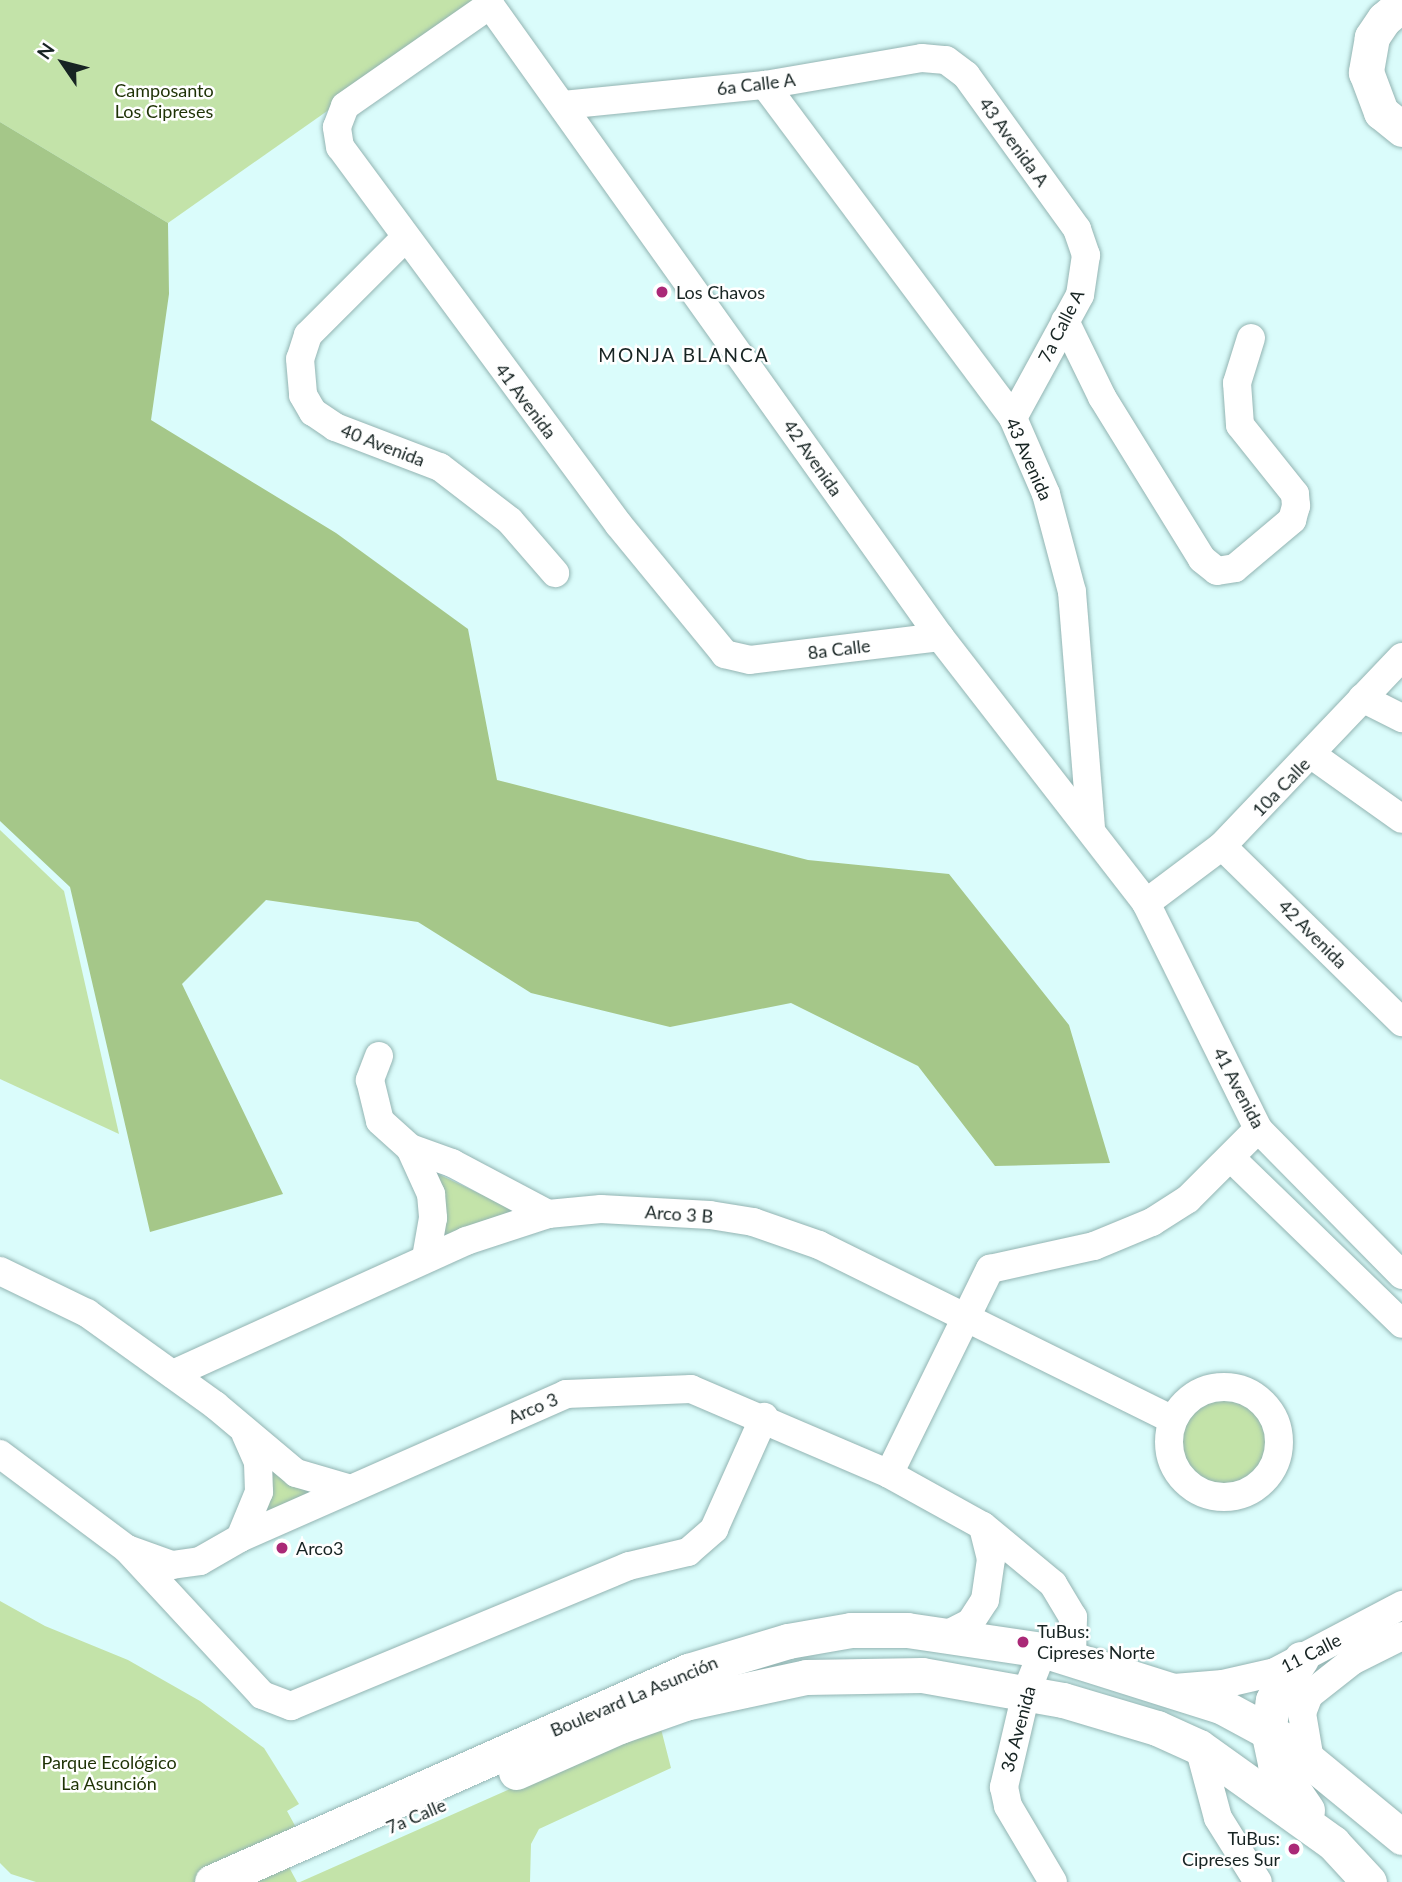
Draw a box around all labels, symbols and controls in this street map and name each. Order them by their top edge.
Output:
north arrow [28,28,98,98]
text: N [32,38,59,63]
street label: 6a Calle A [715,68,797,100]
park label: Camposanto Los Cipreses [114,80,214,122]
street label: 43 Avenida A [974,93,1054,191]
place label: Los Chavos [676,281,765,303]
marker: Los Chavos [654,284,670,300]
street label: 7a Calle A [1033,286,1089,366]
district label: MONJA BLANCA [600,344,768,366]
street label: 41 Avenida [491,359,561,443]
street label: 43 Avenida [1001,414,1057,504]
street label: 42 Avenida [779,415,847,501]
street label: 40 Avenida [338,419,428,471]
street label: 8a Calle [806,634,872,664]
street label: 10a Calle [1248,753,1314,821]
street label: 42 Avenida [1274,895,1352,973]
street label: 41 Avenida [1209,1044,1269,1132]
street label: Arco 3 B [644,1201,714,1227]
street label: Arco 3 [505,1388,561,1428]
place label: Arco3 [296,1537,343,1559]
marker: Arco3 [274,1540,290,1556]
place label: TuBus: Cipreses Norte [1037,1621,1155,1664]
street label: 11 Calle [1277,1629,1345,1677]
marker: TuBus: Cipreses Norte [1015,1634,1031,1650]
street label: Boulevard La Asunción [547,1651,721,1741]
street label: 36 Avenida [996,1683,1040,1775]
park label: Parque Ecológico La Asunción [41,1752,177,1795]
street label: 7a Calle [383,1794,449,1838]
place label: TuBus: Cipreses Sur [1182,1828,1280,1870]
marker: TuBus: Cipreses Sur [1286,1841,1302,1857]

